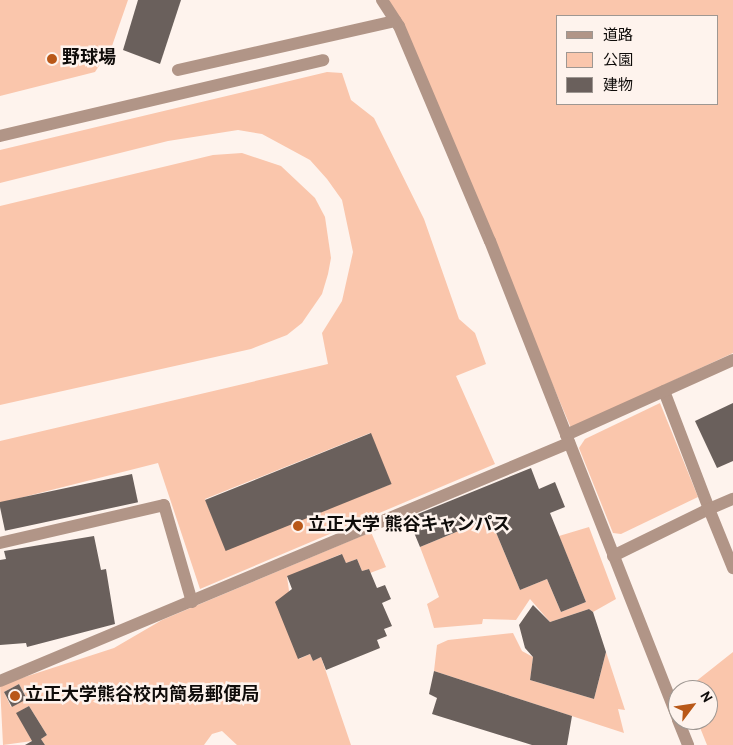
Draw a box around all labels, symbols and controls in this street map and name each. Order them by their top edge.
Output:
legend [556,15,718,105]
text: 道路 [603,27,633,46]
place label: 野球場 [62,48,116,70]
text: 公園 [603,52,633,71]
marker: 野球場 [46,53,58,65]
text: 建物 [603,77,633,96]
place label: 立正大学 熊谷キャンパス [308,515,510,537]
marker: 立正大学 熊谷キャンパス [292,520,304,532]
north arrow [668,680,718,730]
place label: 立正大学熊谷校内簡易郵便局 [25,685,259,707]
text: N [696,689,715,706]
marker: 立正大学熊谷校内簡易郵便局 [9,690,21,702]

